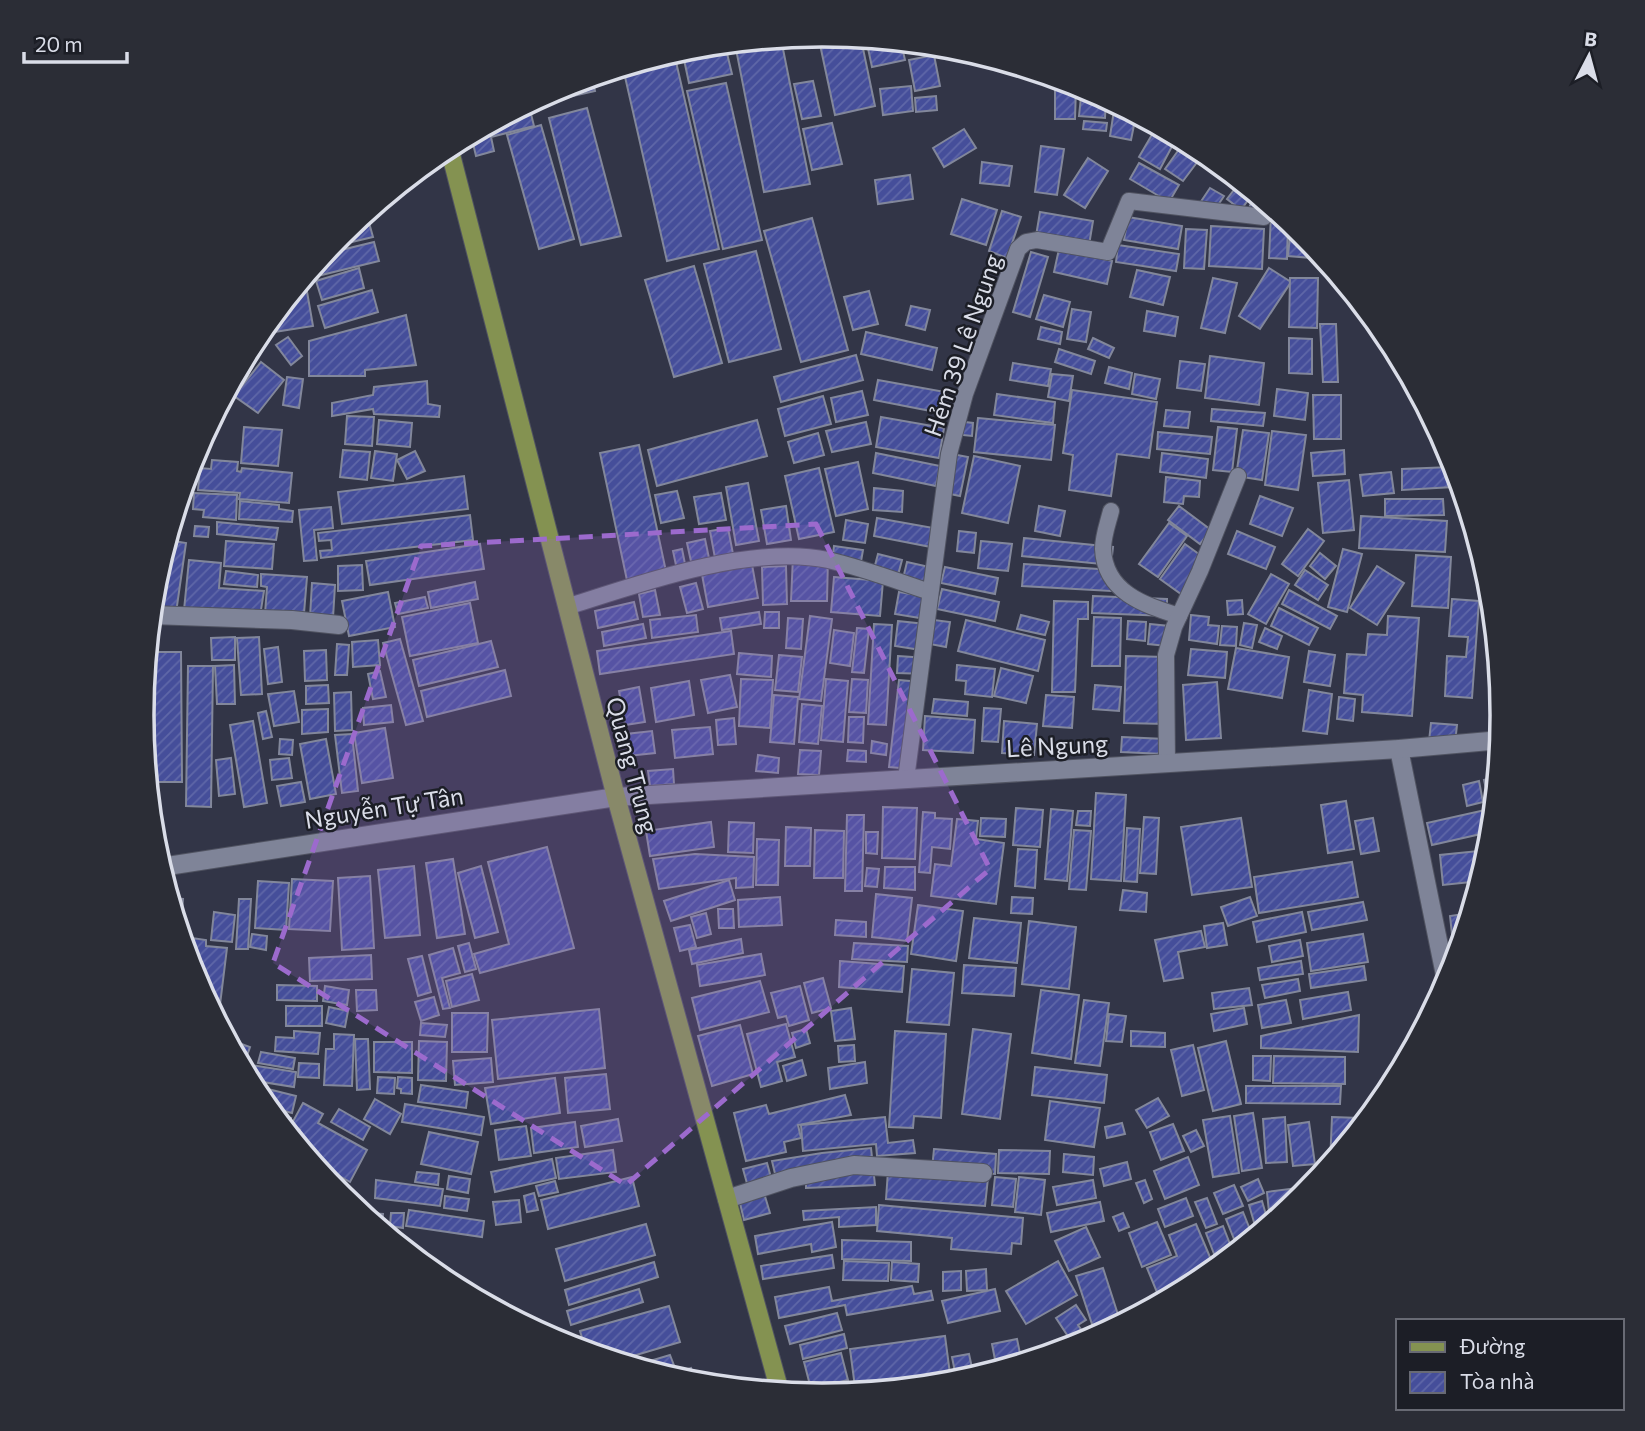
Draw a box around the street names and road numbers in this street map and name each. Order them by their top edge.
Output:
street label: Hẻm 39 Lê Ngung [917,250,1007,440]
street label: Quang Trung [601,694,665,836]
street label: Lê Ngung [1005,728,1109,762]
street label: Nguyễn Tự Tân [303,780,465,834]

